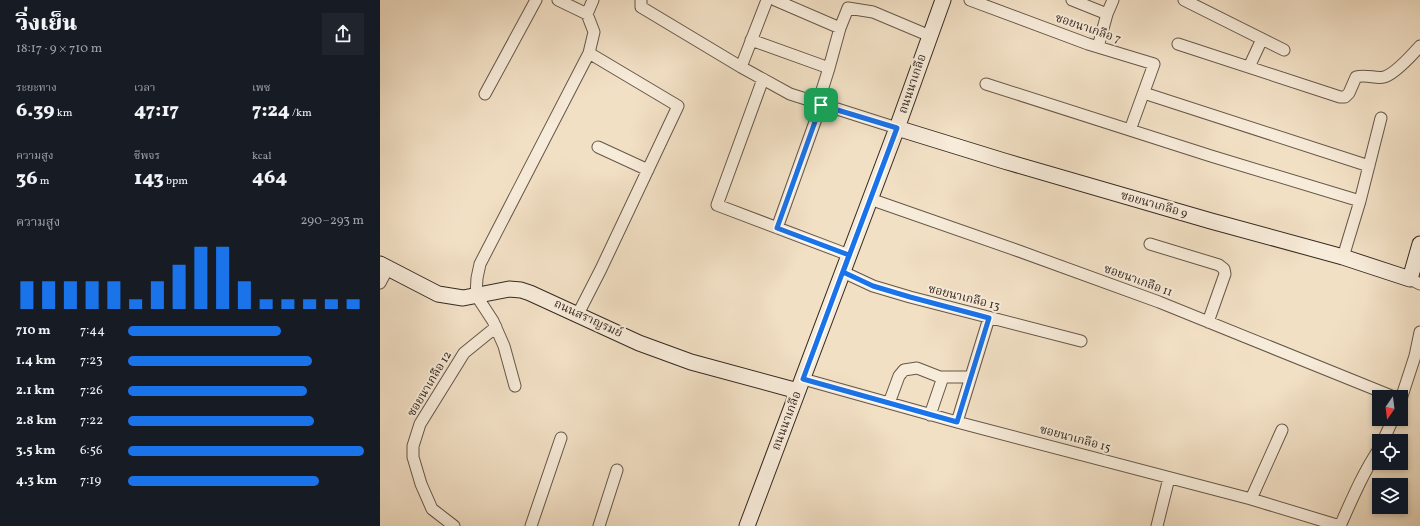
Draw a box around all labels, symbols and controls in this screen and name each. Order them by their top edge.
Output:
text: วิ่งเย็น [16,9,77,40]
street label: ซอยนาเกลือ 7 [1053,10,1123,48]
button: share [322,13,364,55]
text: 18:17 · 9 × 710 m [16,40,102,58]
street label: ถนนนาเกลือ [895,52,931,116]
text: ระยะทาง [16,81,57,96]
text: เวลา [134,81,155,96]
text: เพซ [252,81,270,96]
pin [804,88,838,122]
icon: arrive [810,94,832,116]
text: 6.39 [16,97,54,125]
text: 47:17 [134,97,179,125]
text: 7:24 [252,97,290,125]
text: km [54,106,72,121]
text: /km [290,106,312,121]
text: ความสูง [16,149,54,164]
text: ชีพจร [134,149,160,164]
text: kcal [252,149,272,164]
text: 464 [252,164,287,192]
text: 36 [16,165,38,193]
text: 143 [134,165,164,193]
text: m [38,174,49,189]
text: bpm [164,174,188,189]
street label: ซอยนาเกลือ 9 [1119,188,1189,222]
text: 290–293 m [300,212,364,230]
text: ความสูง [16,214,60,232]
street label: ซอยนาเกลือ 11 [1101,261,1175,301]
street label: ซอยนาเกลือ 13 [926,281,1002,315]
street label: ถนนสราญรมย์ [551,296,625,342]
text: 710 m [16,322,51,340]
text: 7:44 [80,322,105,340]
street label: ซอยนาเกลือ 12 [404,348,456,420]
text: 1.4 km [16,352,56,370]
text: 7:23 [80,352,103,370]
text: 2.1 km [16,382,55,400]
text: 7:26 [80,382,103,400]
street label: ถนนนาเกลือ [768,389,806,453]
north arrow [1372,390,1408,426]
map controls [1372,390,1408,514]
text: 2.8 km [16,412,57,430]
text: 7:22 [80,412,103,430]
street label: ซอยนาเกลือ 15 [1038,422,1113,456]
button: locate [1372,434,1408,470]
text: 3.5 km [16,442,56,460]
text: 6:56 [80,442,102,460]
text: 4.3 km [16,472,57,490]
text: 7:19 [80,472,101,490]
button: layers [1372,478,1408,514]

